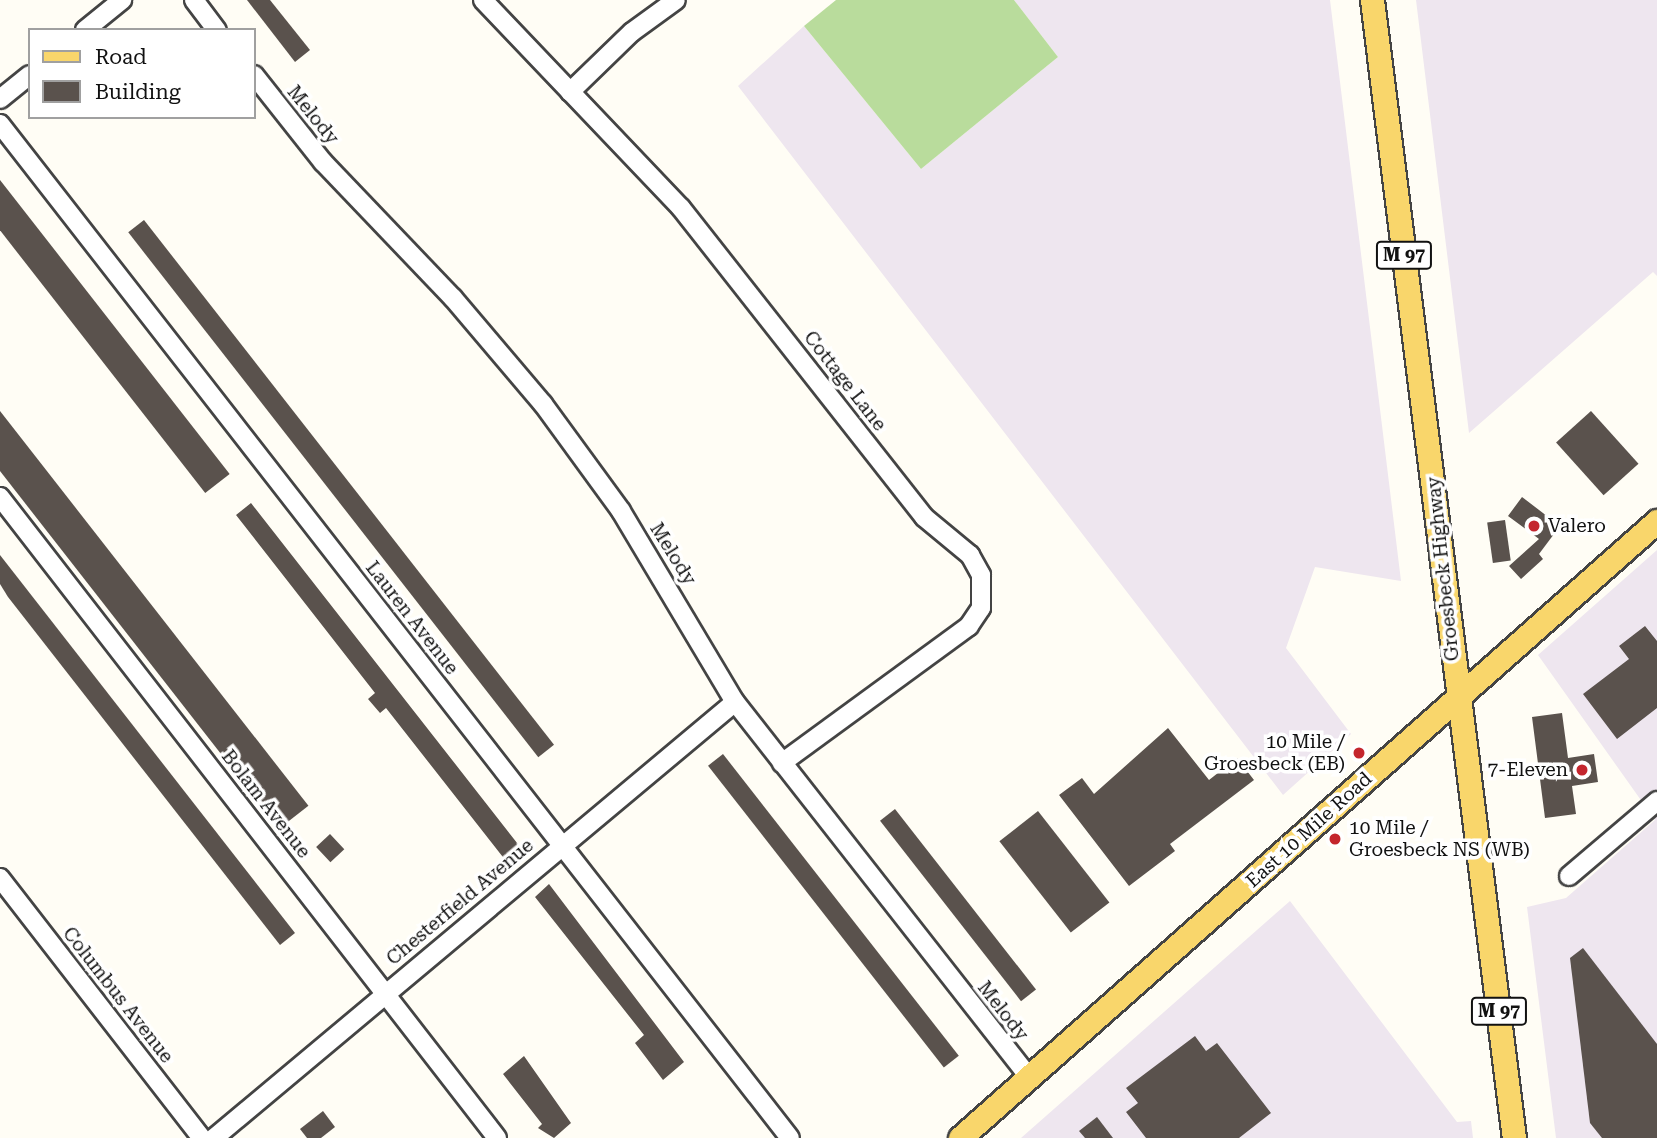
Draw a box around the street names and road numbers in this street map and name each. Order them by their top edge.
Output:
street label: Melody [282,81,344,149]
road number: M 97 [1374,241,1434,270]
street label: Cottage Lane [799,327,891,435]
street label: Groesbeck Highway [1422,476,1464,662]
street label: Melody [645,519,701,589]
street label: Lauren Avenue [361,557,463,679]
street label: Bolam Avenue [217,745,315,863]
street label: East 10 Mile Road [1241,767,1377,893]
street label: Chesterfield Avenue [382,834,538,970]
street label: Columbus Avenue [58,922,178,1068]
street label: Melody [973,977,1033,1045]
road number: M 97 [1469,996,1529,1026]

